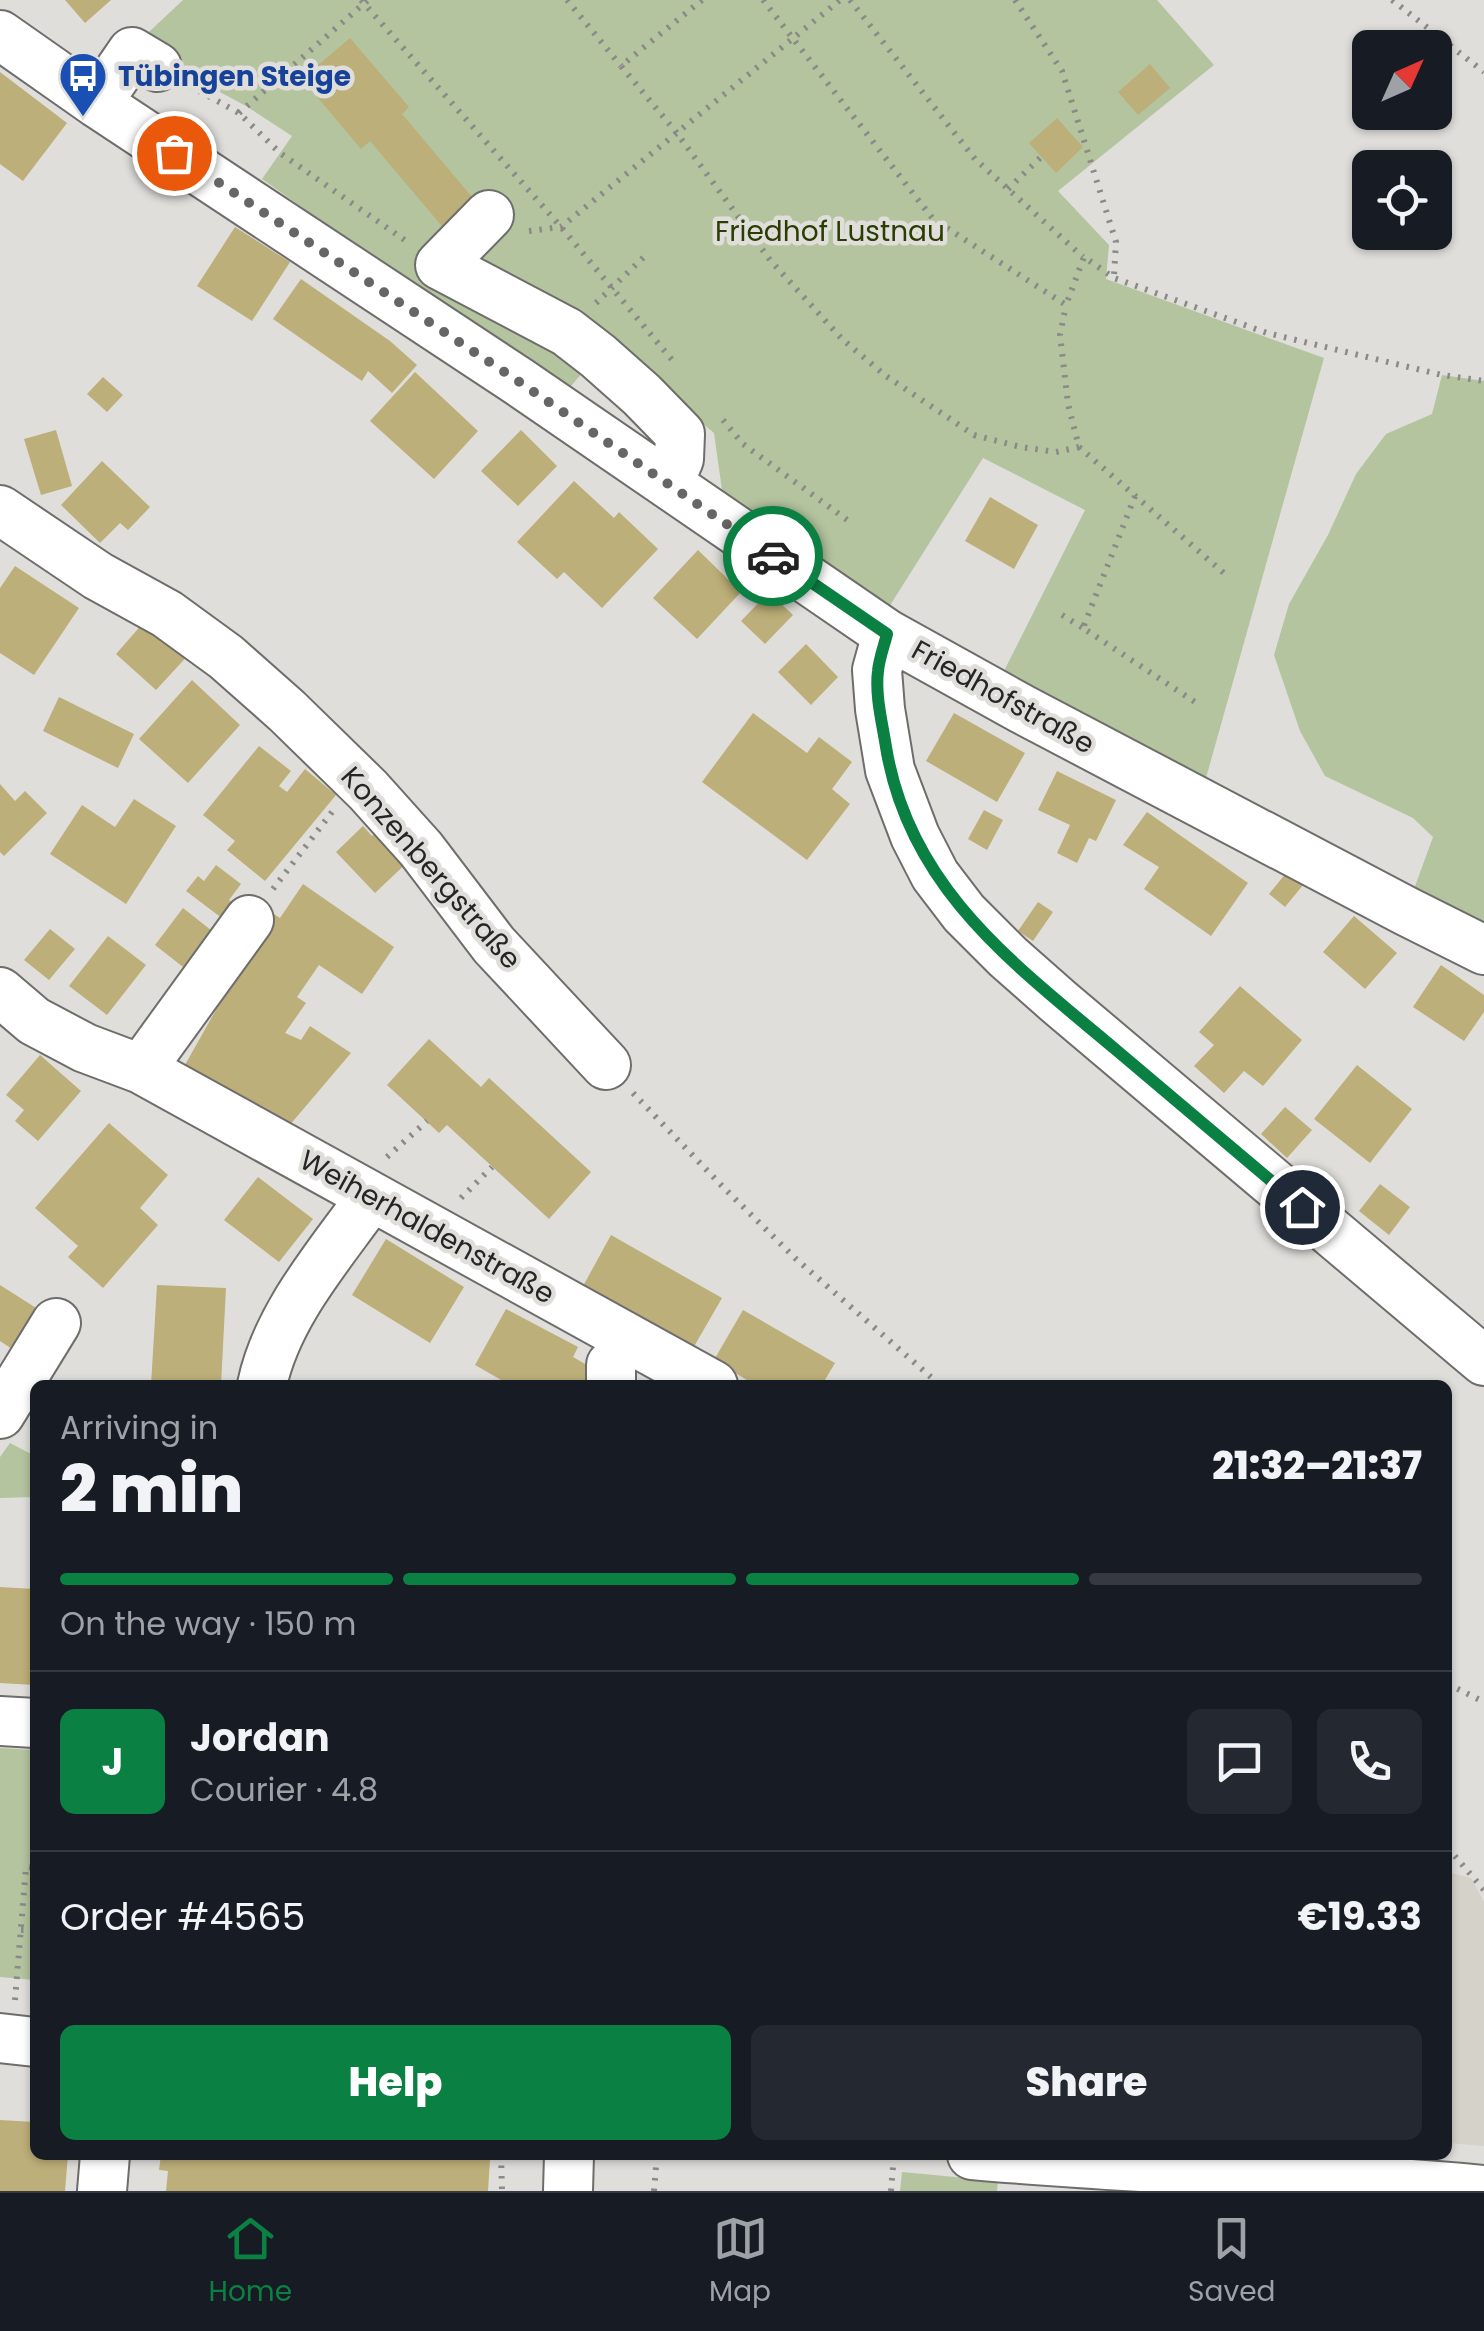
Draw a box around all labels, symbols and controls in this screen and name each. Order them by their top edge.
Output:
north arrow [1352,30,1452,130]
map controls [1352,30,1452,250]
bus stop icon: Tübingen Steige [57,50,109,118]
place label: Tübingen Steige [118,57,351,96]
pin [132,111,217,196]
icon: bag [147,126,202,181]
button: locate [1352,150,1452,250]
park label: Friedhof Lustnau [715,212,945,251]
courier [723,506,823,606]
icon: car [746,529,801,584]
street label: Friedhofstraße [905,631,1101,763]
street label: Konzenbergstraße [332,758,530,978]
street label: Weiherhaldenstraße [293,1141,561,1313]
pin [1260,1165,1345,1250]
icon: home [1275,1180,1330,1235]
text: Arriving in [60,1405,218,1450]
text: 21:32–21:37 [1212,1439,1422,1492]
text: 2 min [60,1444,243,1535]
text: On the way · 150 m [60,1601,356,1646]
button: chat [1187,1709,1292,1814]
button: phone [1317,1709,1422,1814]
text: Jordan [190,1711,330,1764]
text: J [102,1735,123,1788]
text: Courier · 4.8 [190,1767,378,1812]
text: Order #4565 [60,1890,305,1943]
text: €19.33 [1297,1890,1422,1943]
button: Help [60,2025,731,2140]
button: Share [751,2025,1422,2140]
tab: Home [209,2211,292,2313]
tab: Map [709,2211,771,2313]
tab: Saved [1188,2211,1275,2313]

